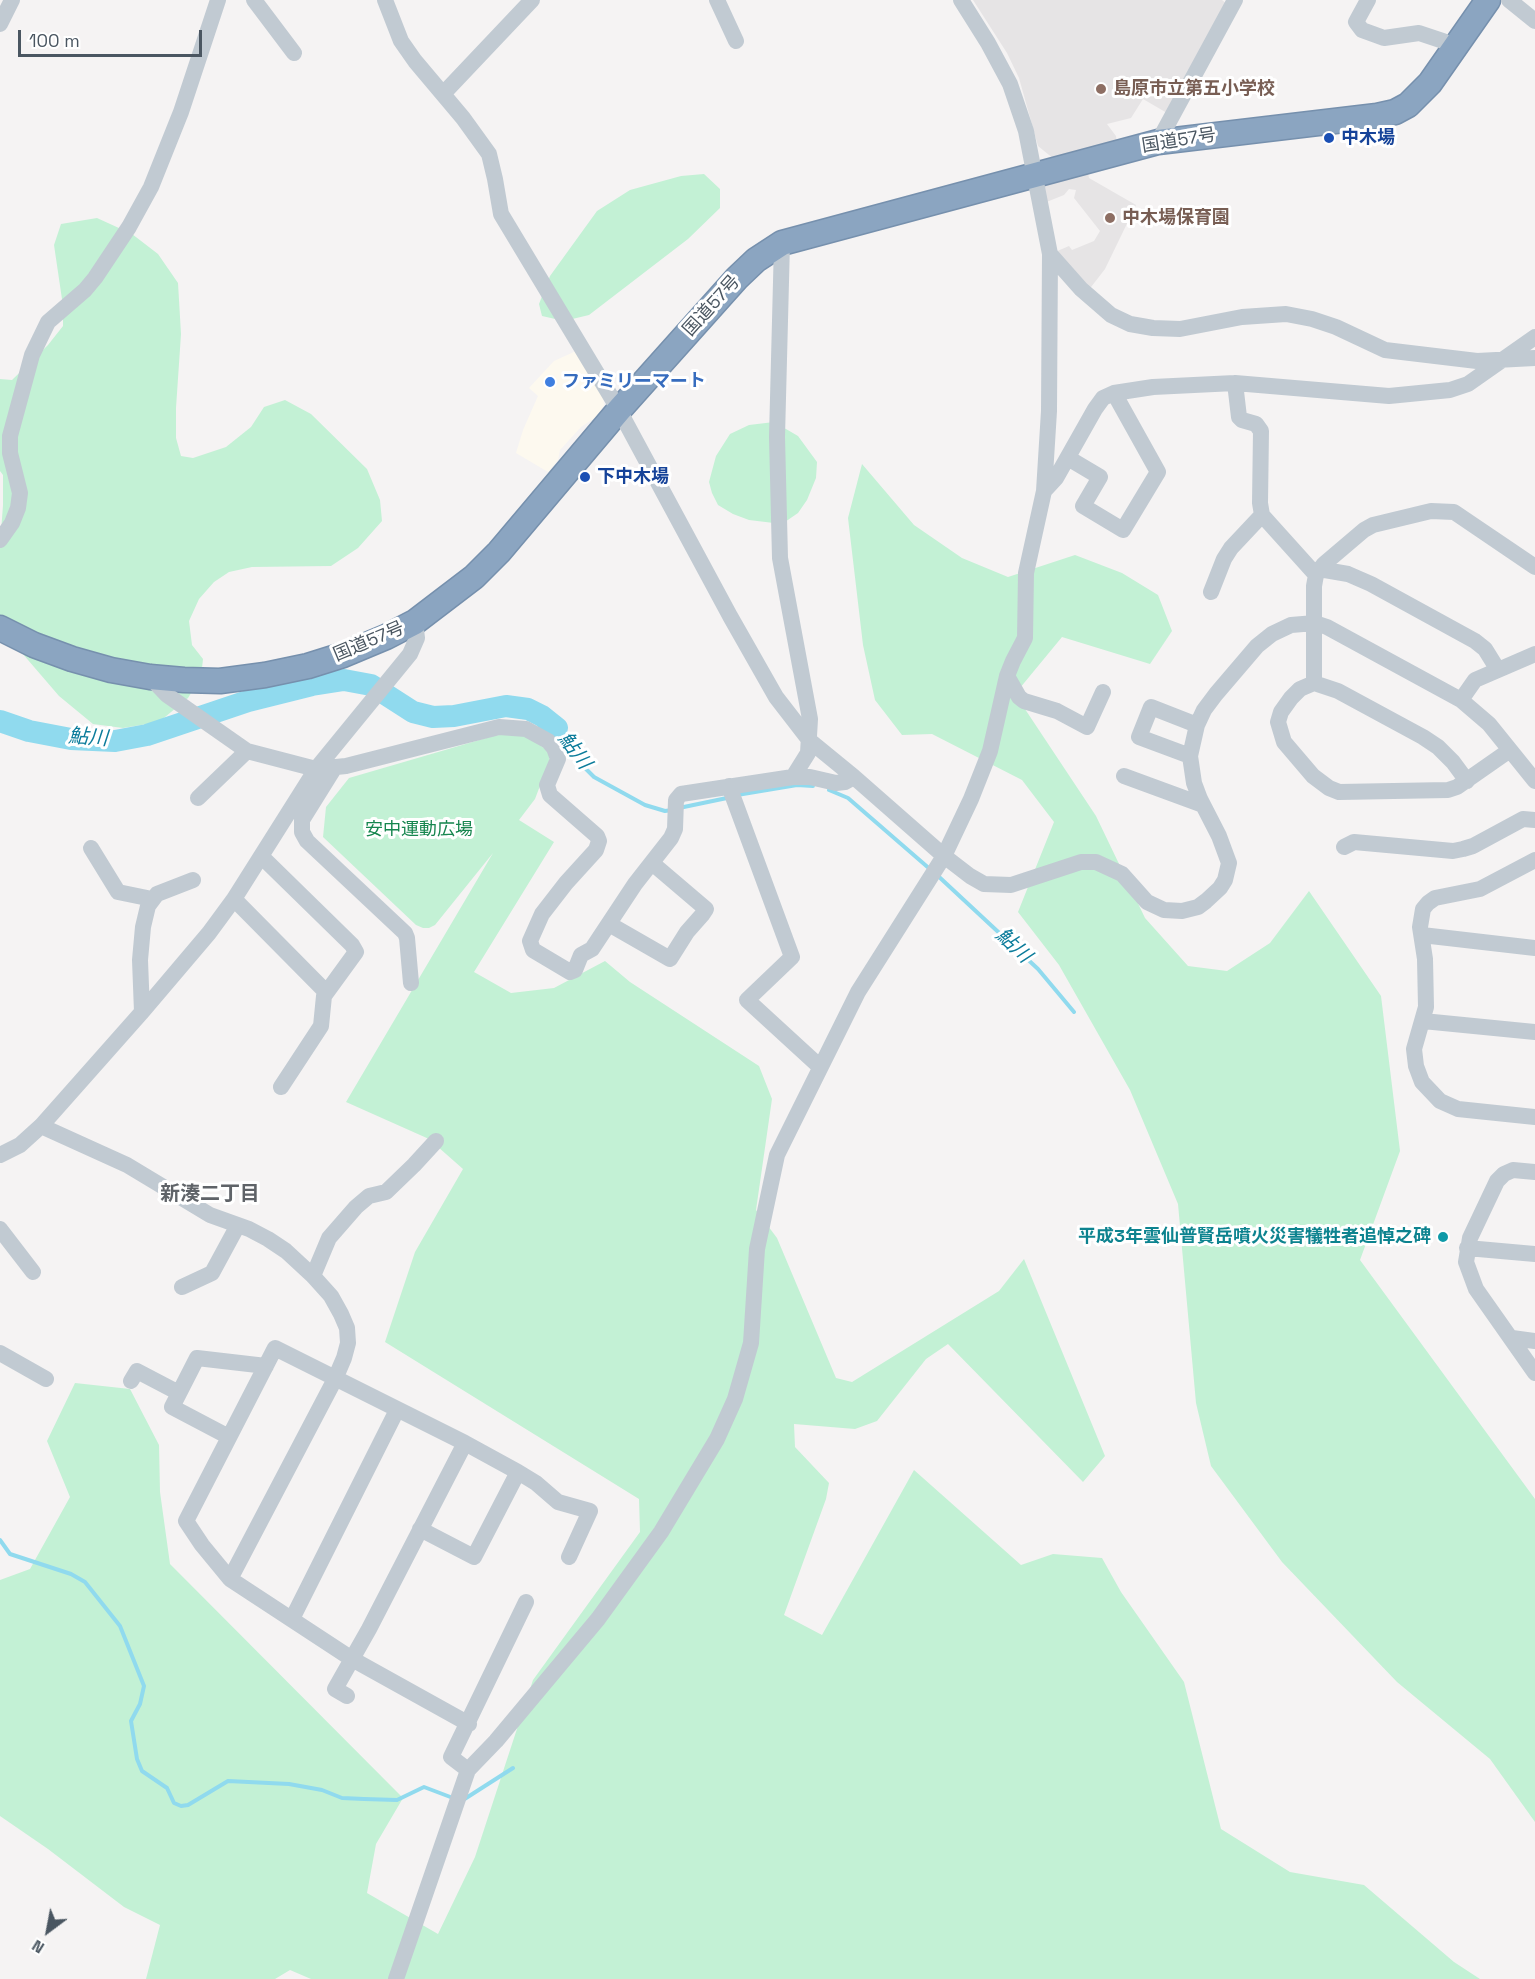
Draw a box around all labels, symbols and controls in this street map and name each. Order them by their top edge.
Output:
scale bar [21,18,206,56]
text: 100 m [29,29,80,52]
place label: 島原市立第五小学校 [1113,78,1275,100]
marker: 島原市立第五小学校 [1094,82,1108,96]
street label: 国道57号 [1140,124,1218,158]
place label: 中木場 [1341,127,1395,149]
marker: 中木場 [1322,131,1336,145]
place label: 中木場保育園 [1122,207,1230,229]
marker: 中木場保育園 [1103,211,1117,225]
street label: 国道57号 [679,271,745,341]
place label: ファミリーマート [562,371,706,393]
marker: ファミリーマート [543,375,557,389]
place label: 下中木場 [597,466,669,488]
marker: 下中木場 [578,470,592,484]
street label: 国道57号 [330,617,408,667]
water label: 鮎川 [67,725,109,751]
water label: 鮎川 [552,728,596,774]
park label: 安中運動広場 [365,819,473,841]
water label: 鮎川 [990,924,1036,968]
district label: 新湊二丁目 [160,1183,260,1207]
place label: 平成3年雲仙普賢岳噴火災害犠牲者追悼之碑 [1078,1226,1431,1248]
marker: 平成3年雲仙普賢岳噴火災害犠牲者追悼之碑 [1436,1230,1450,1244]
north arrow [18,1901,78,1961]
text: N [28,1935,48,1958]

